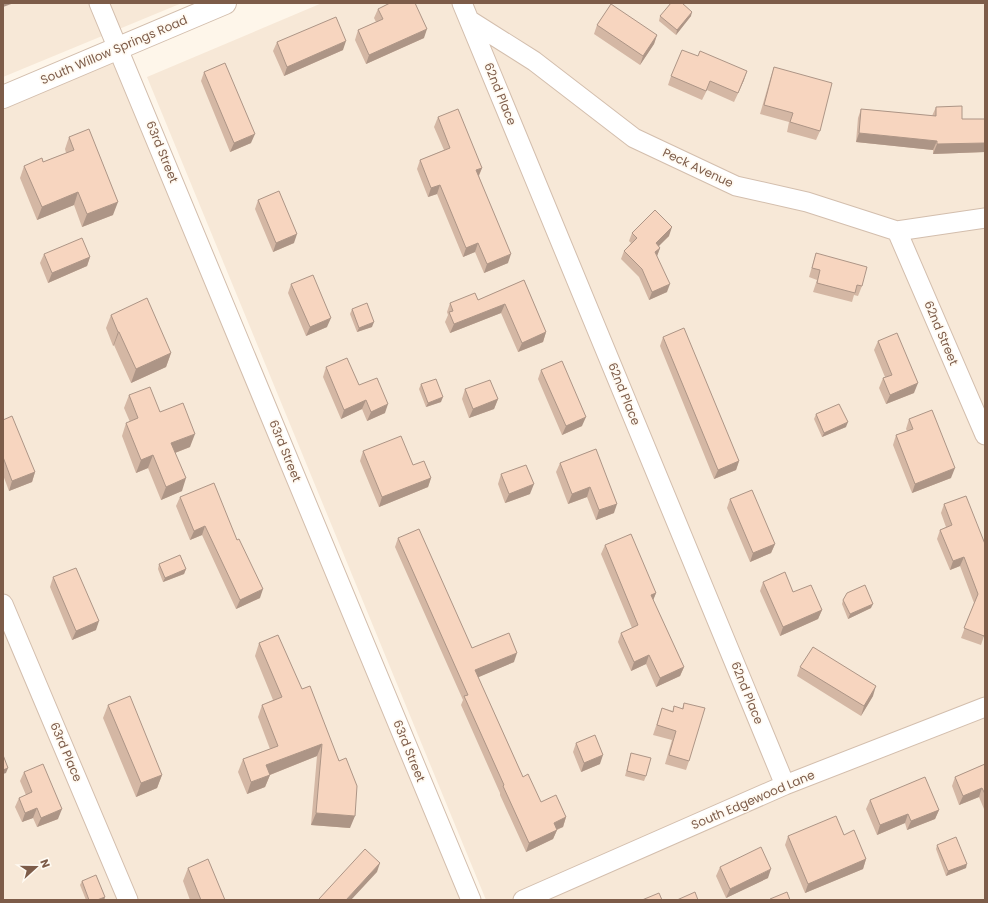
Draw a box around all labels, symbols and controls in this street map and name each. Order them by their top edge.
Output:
street label: South Willow Springs Road [38,11,190,88]
street label: 62nd Place [480,60,521,128]
street label: 63rd Street [142,118,183,185]
street label: Peck Avenue [660,144,736,191]
street label: 62nd Street [920,298,963,368]
street label: 62nd Place [604,360,645,428]
street label: 63rd Street [265,417,306,484]
street label: 62nd Place [727,659,768,727]
street label: 63rd Street [389,717,430,784]
street label: 63rd Place [46,719,87,784]
street label: South Edgewood Lane [689,766,817,833]
north arrow [16,847,56,887]
text: N [36,857,54,870]

